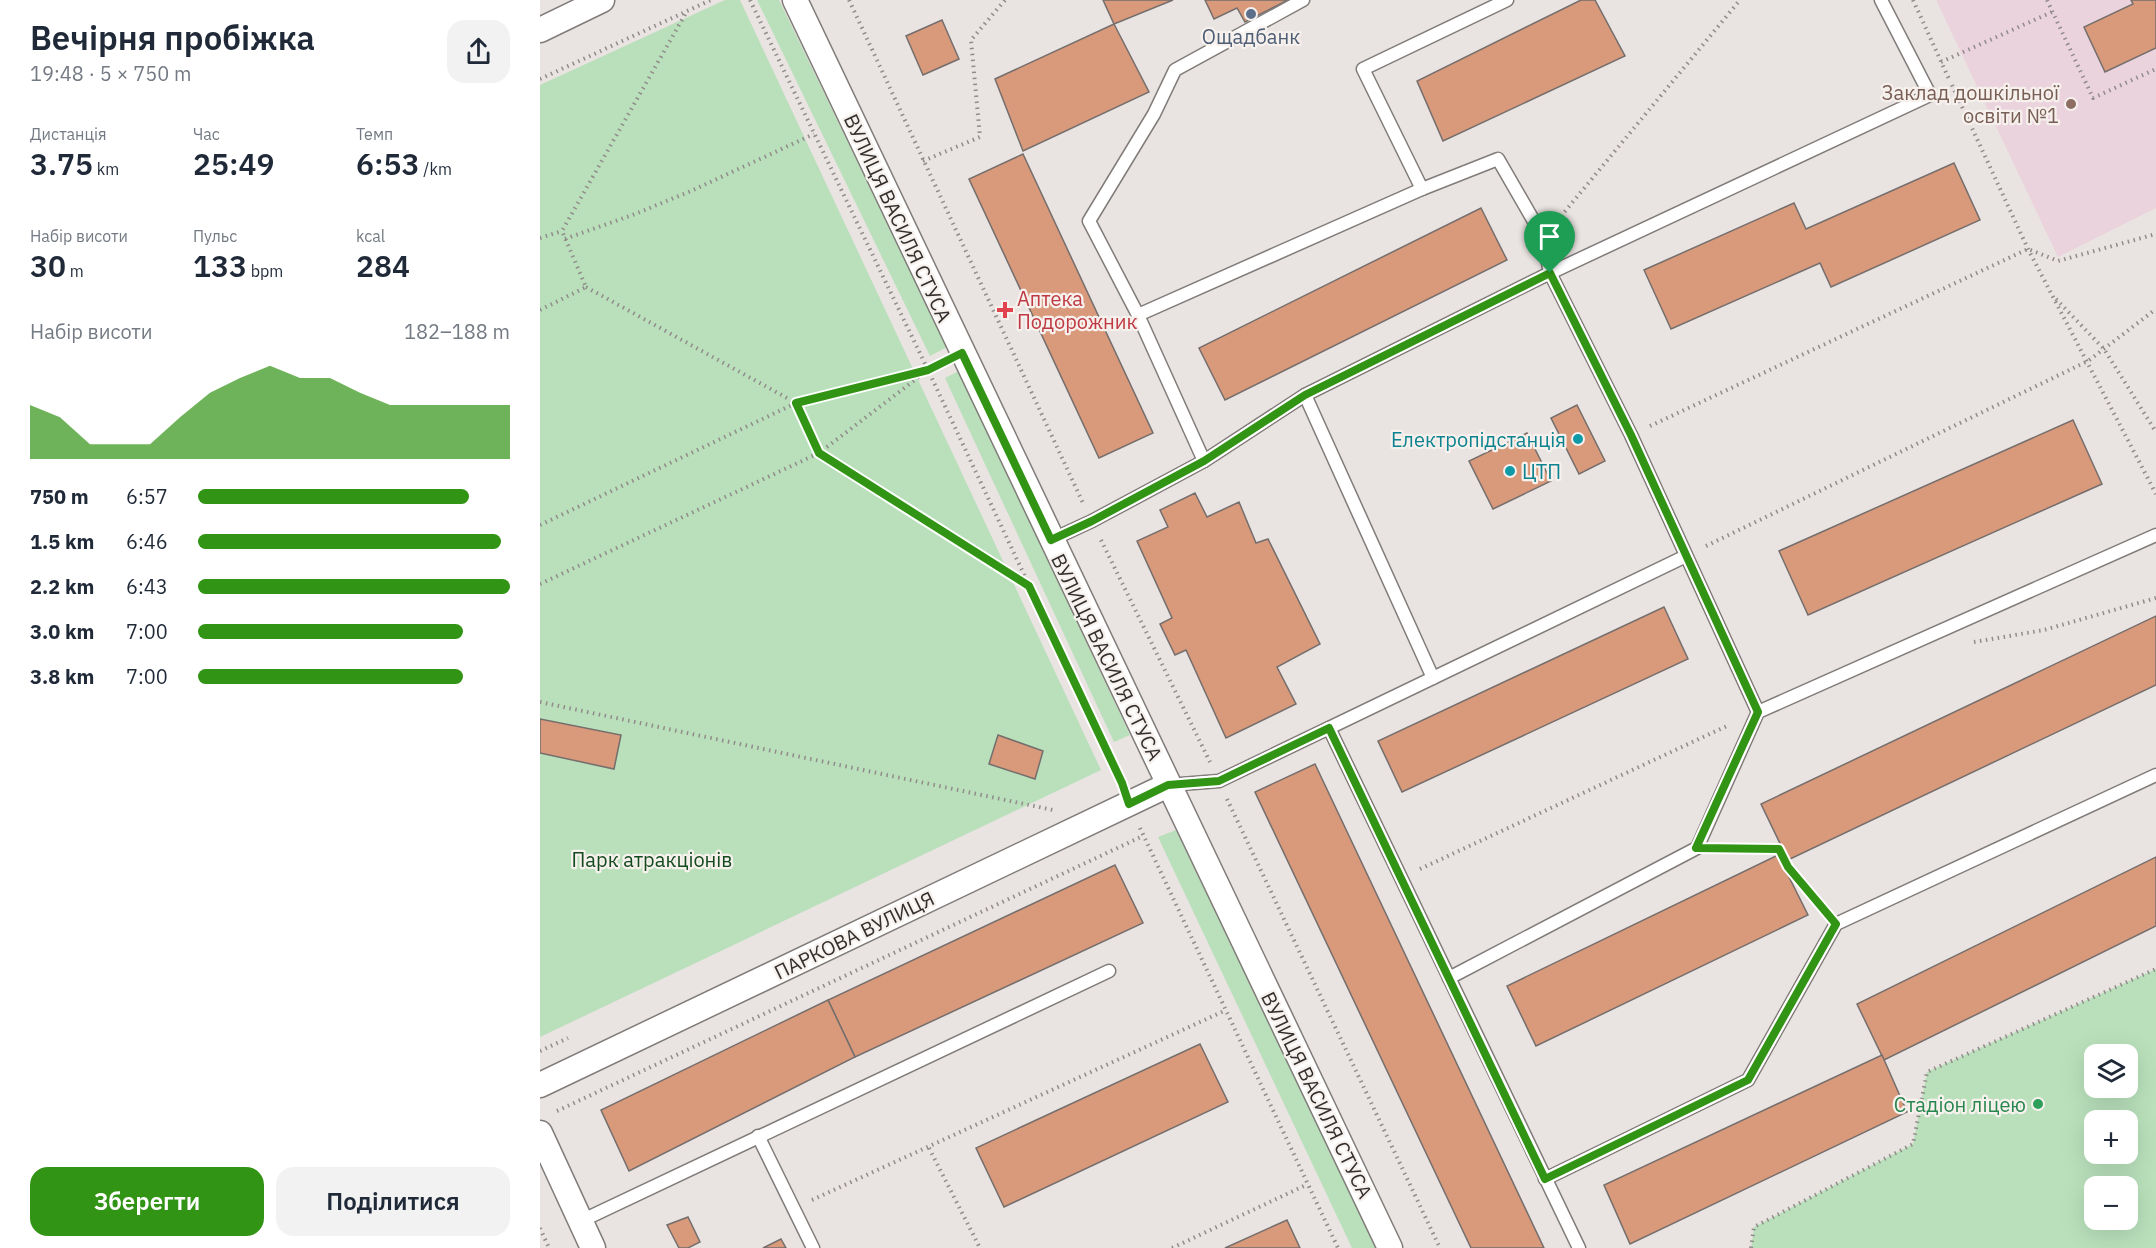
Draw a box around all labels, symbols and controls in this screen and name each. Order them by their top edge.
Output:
marker: Ощадбанк [1244,7,1258,21]
text: Вечірня пробіжка [30,16,315,59]
button: share [447,20,510,83]
place label: Ощадбанк [1202,23,1300,50]
text: 19:48 · 5 × 750 m [30,60,191,87]
place label: Заклад дошкільної освіти №1 [1882,79,2060,129]
marker: Заклад дошкільної освіти №1 [2064,97,2078,111]
street label: ВУЛИЦЯ ВАСИЛЯ СТУСА [838,109,958,327]
text: Дистанція [30,124,107,144]
text: Час [193,124,220,144]
text: Темп [356,124,393,144]
text: 3.75 [30,144,93,183]
text: 25:49 [193,144,275,183]
text: 6:53 [356,144,420,183]
text: km [93,159,119,179]
text: /km [420,159,452,179]
pin [1524,211,1575,273]
icon: arrive [1533,220,1566,253]
text: Набір висоти [30,226,128,246]
text: Пульс [193,226,237,246]
text: kcal [356,226,385,246]
text: 30 [30,246,66,285]
text: 133 [193,246,247,285]
text: 284 [356,246,410,285]
text: m [66,261,84,281]
text: bpm [247,261,283,281]
place label: Аптека Подорожник [1017,285,1138,335]
marker: Аптека Подорожник [998,303,1012,317]
text: Набір висоти [30,318,153,345]
text: 182–188 m [404,318,510,345]
place label: Електропідстанція [1391,426,1566,453]
marker: Електропідстанція [1571,432,1585,446]
place label: ЦТП [1522,458,1561,485]
marker: ЦТП [1503,464,1517,478]
text: 750 m [30,483,89,510]
text: 6:57 [126,483,168,510]
text: 1.5 km [30,528,94,555]
text: 6:46 [126,528,168,555]
street label: ВУЛИЦЯ ВАСИЛЯ СТУСА [1045,549,1169,765]
text: 2.2 km [30,573,94,600]
text: 6:43 [126,573,168,600]
text: 3.0 km [30,618,94,645]
text: 7:00 [126,618,168,645]
text: 3.8 km [30,663,94,690]
text: 7:00 [126,663,168,690]
park label: Парк атракціонів [572,846,733,873]
street label: ПАРКОВА ВУЛИЦЯ [769,885,939,985]
street label: ВУЛИЦЯ ВАСИЛЯ СТУСА [1255,987,1379,1203]
map controls [2084,1044,2138,1230]
button: layers [2084,1044,2138,1098]
place label: Стадіон ліцею [1894,1091,2026,1118]
marker: Стадіон ліцею [2031,1097,2045,1111]
button: + [2084,1110,2138,1164]
button: Зберегти [30,1167,264,1236]
button: Поділитися [276,1167,510,1236]
button: − [2084,1176,2138,1230]

